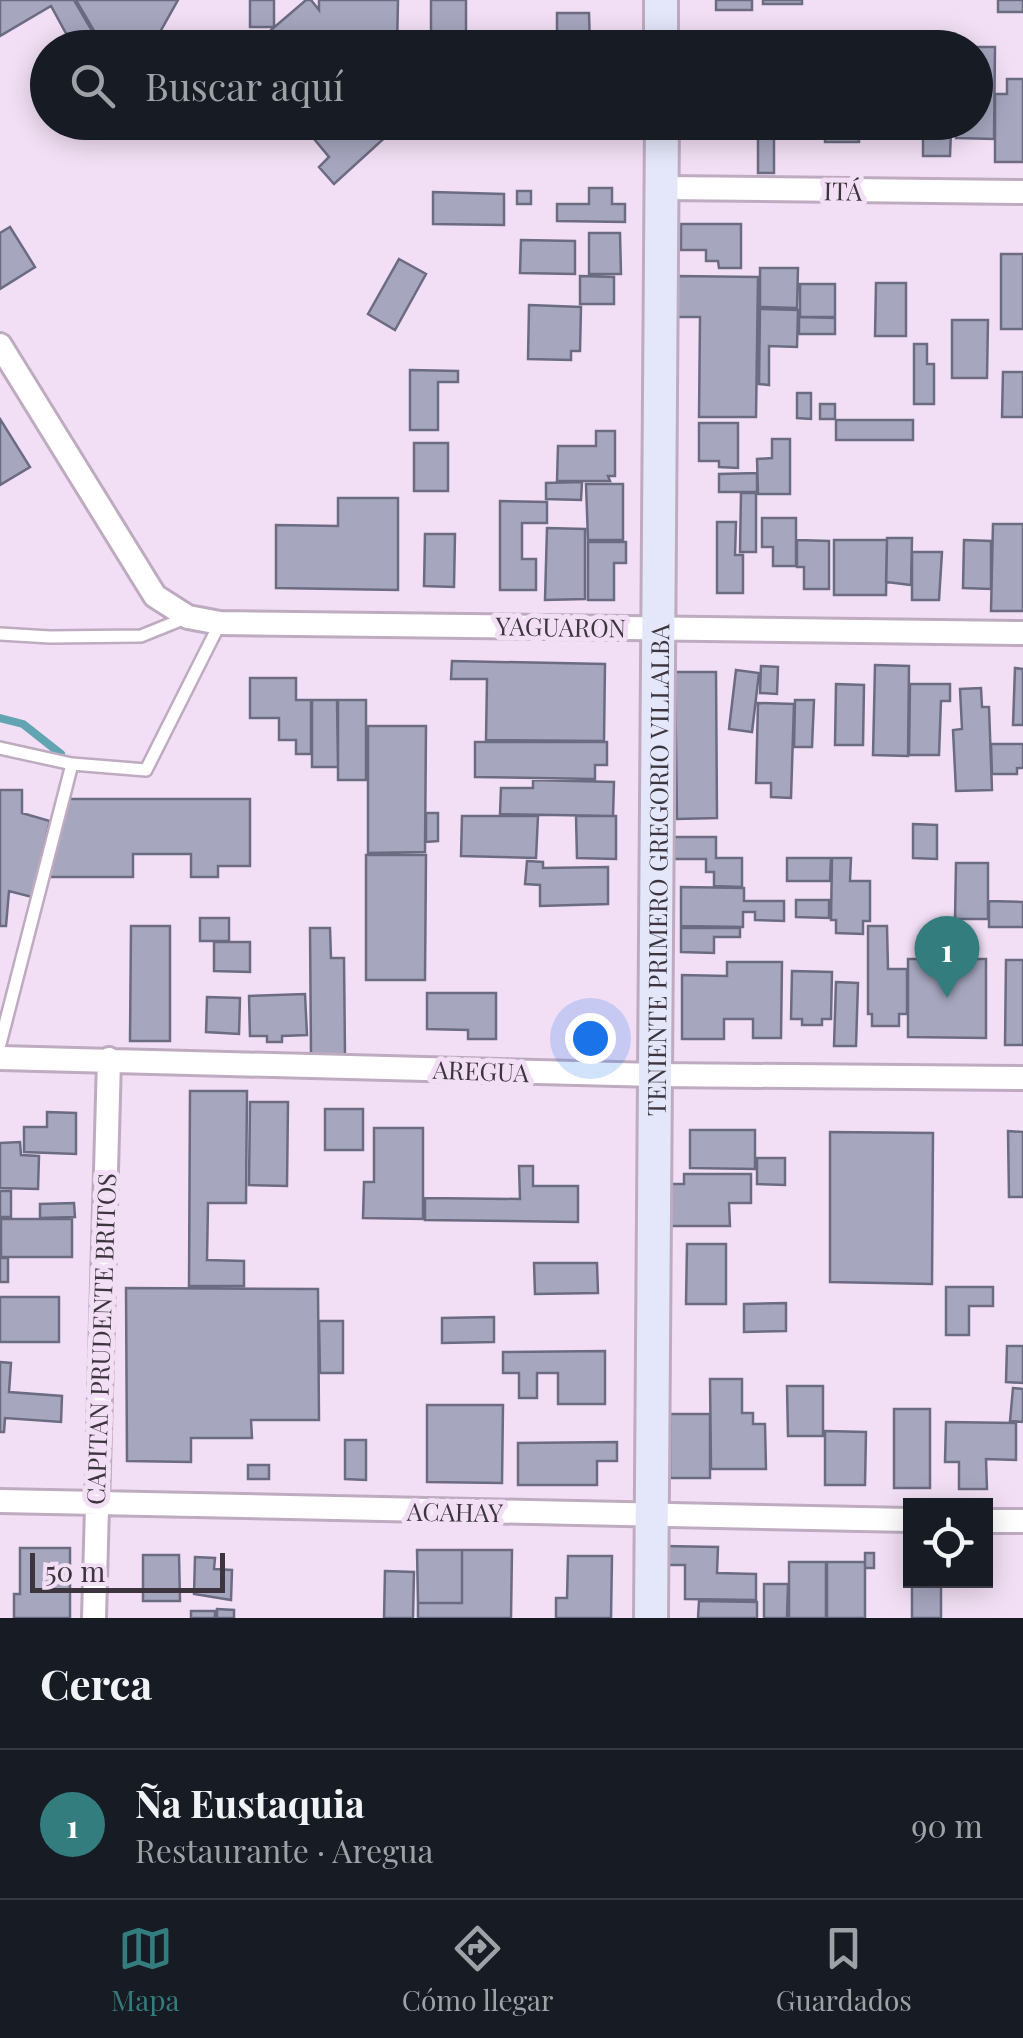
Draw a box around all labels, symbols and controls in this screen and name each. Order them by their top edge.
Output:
search box [30,30,993,140]
icon: search [65,58,120,113]
text: Buscar aquí [145,60,344,111]
street label: ITÁ [823,173,863,207]
street label: YAGUARON [495,608,626,644]
street label: TENIENTE PRIMERO GREGORIO VILLALBA [638,624,675,1116]
pin: 1 [914,916,980,998]
your location [565,1013,616,1064]
street label: AREGUA [431,1052,530,1088]
street label: CAPITAN PRUDENTE BRITOS [78,1172,122,1506]
street label: ACAHAY [406,1494,504,1528]
map controls [903,1498,993,1588]
button: locate [903,1498,993,1588]
scale bar [30,1548,225,1592]
text: 50 m [45,1552,105,1589]
text: Cerca [40,1655,152,1711]
text: Ña Eustaquia [135,1777,365,1828]
text: 1 [66,1803,79,1846]
text: 90 m [911,1803,983,1846]
text: Restaurante · Aregua [135,1828,434,1871]
tab: Mapa [111,1921,180,2018]
tab: Cómo llegar [402,1921,554,2018]
tab: Guardados [776,1921,912,2018]

